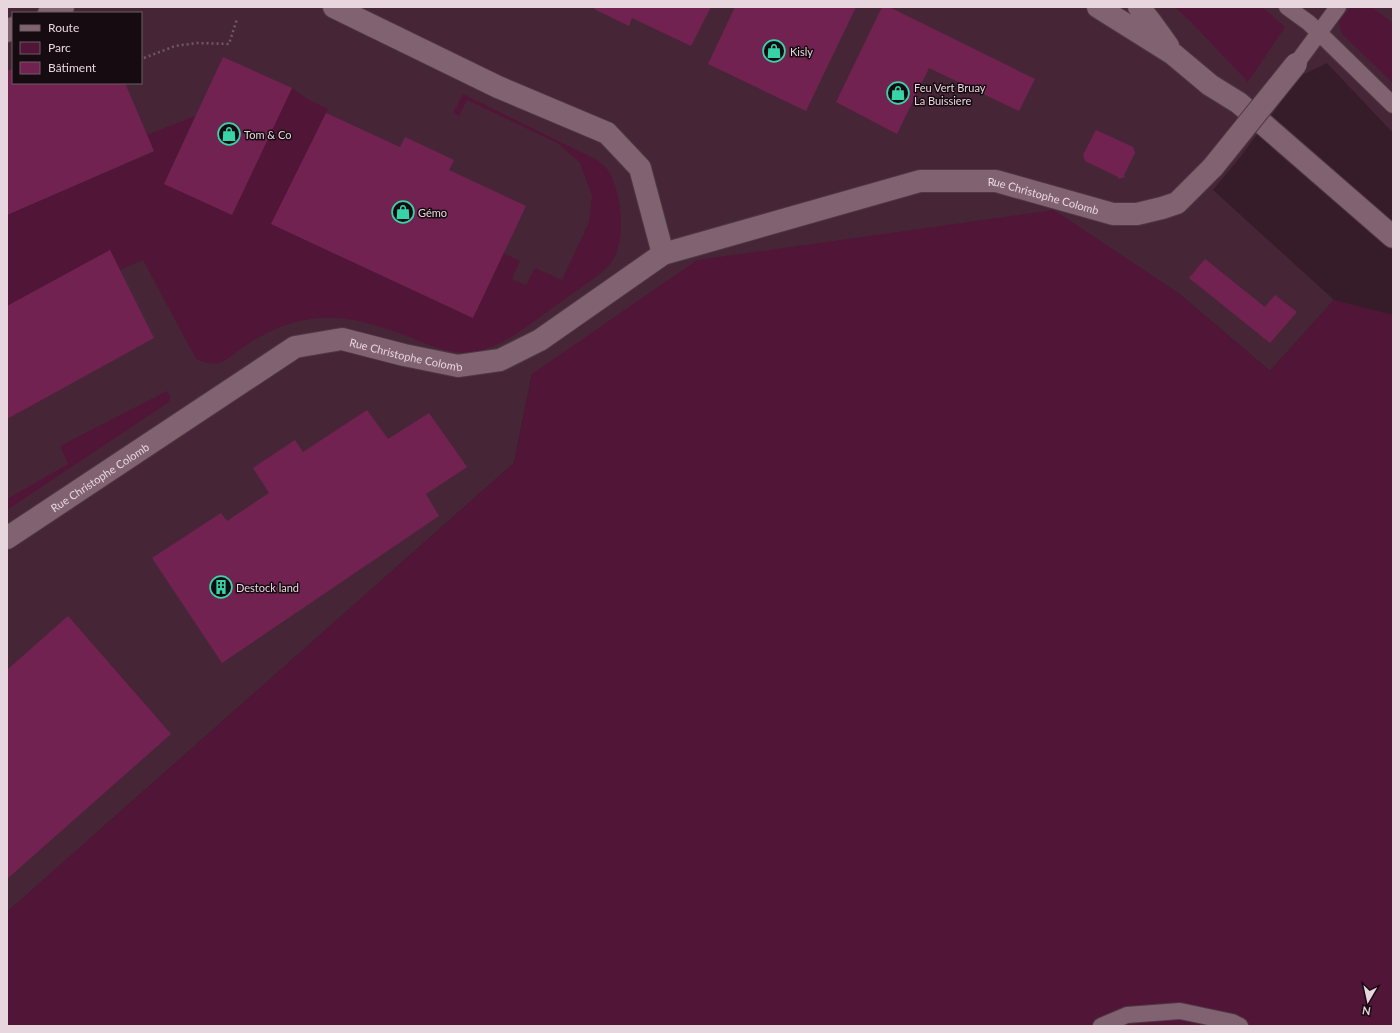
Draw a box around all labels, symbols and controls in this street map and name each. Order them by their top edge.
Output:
legend [12,12,142,84]
text: Route [48,20,79,35]
shop icon: Kisly [761,38,787,64]
text: Parc [48,40,71,55]
place label: Kisly [790,45,813,58]
text: Bâtiment [48,60,97,75]
shop icon: Feu Vert Bruay La Buissiere [885,80,911,106]
place label: Feu Vert Bruay La Buissiere [914,81,986,107]
shop icon: Tom & Co [216,121,242,147]
place label: Tom & Co [244,128,291,141]
street label: Rue Christophe Colomb [988,174,1101,216]
shop icon: Gémo [390,199,416,225]
place label: Gémo [418,206,447,219]
street label: Rue Christophe Colomb [348,335,463,373]
street label: Rue Christophe Colomb [48,439,151,514]
building icon: Destock land [208,574,234,600]
place label: Destock land [236,581,299,594]
north arrow [1348,981,1388,1021]
text: N [1361,1004,1372,1018]

